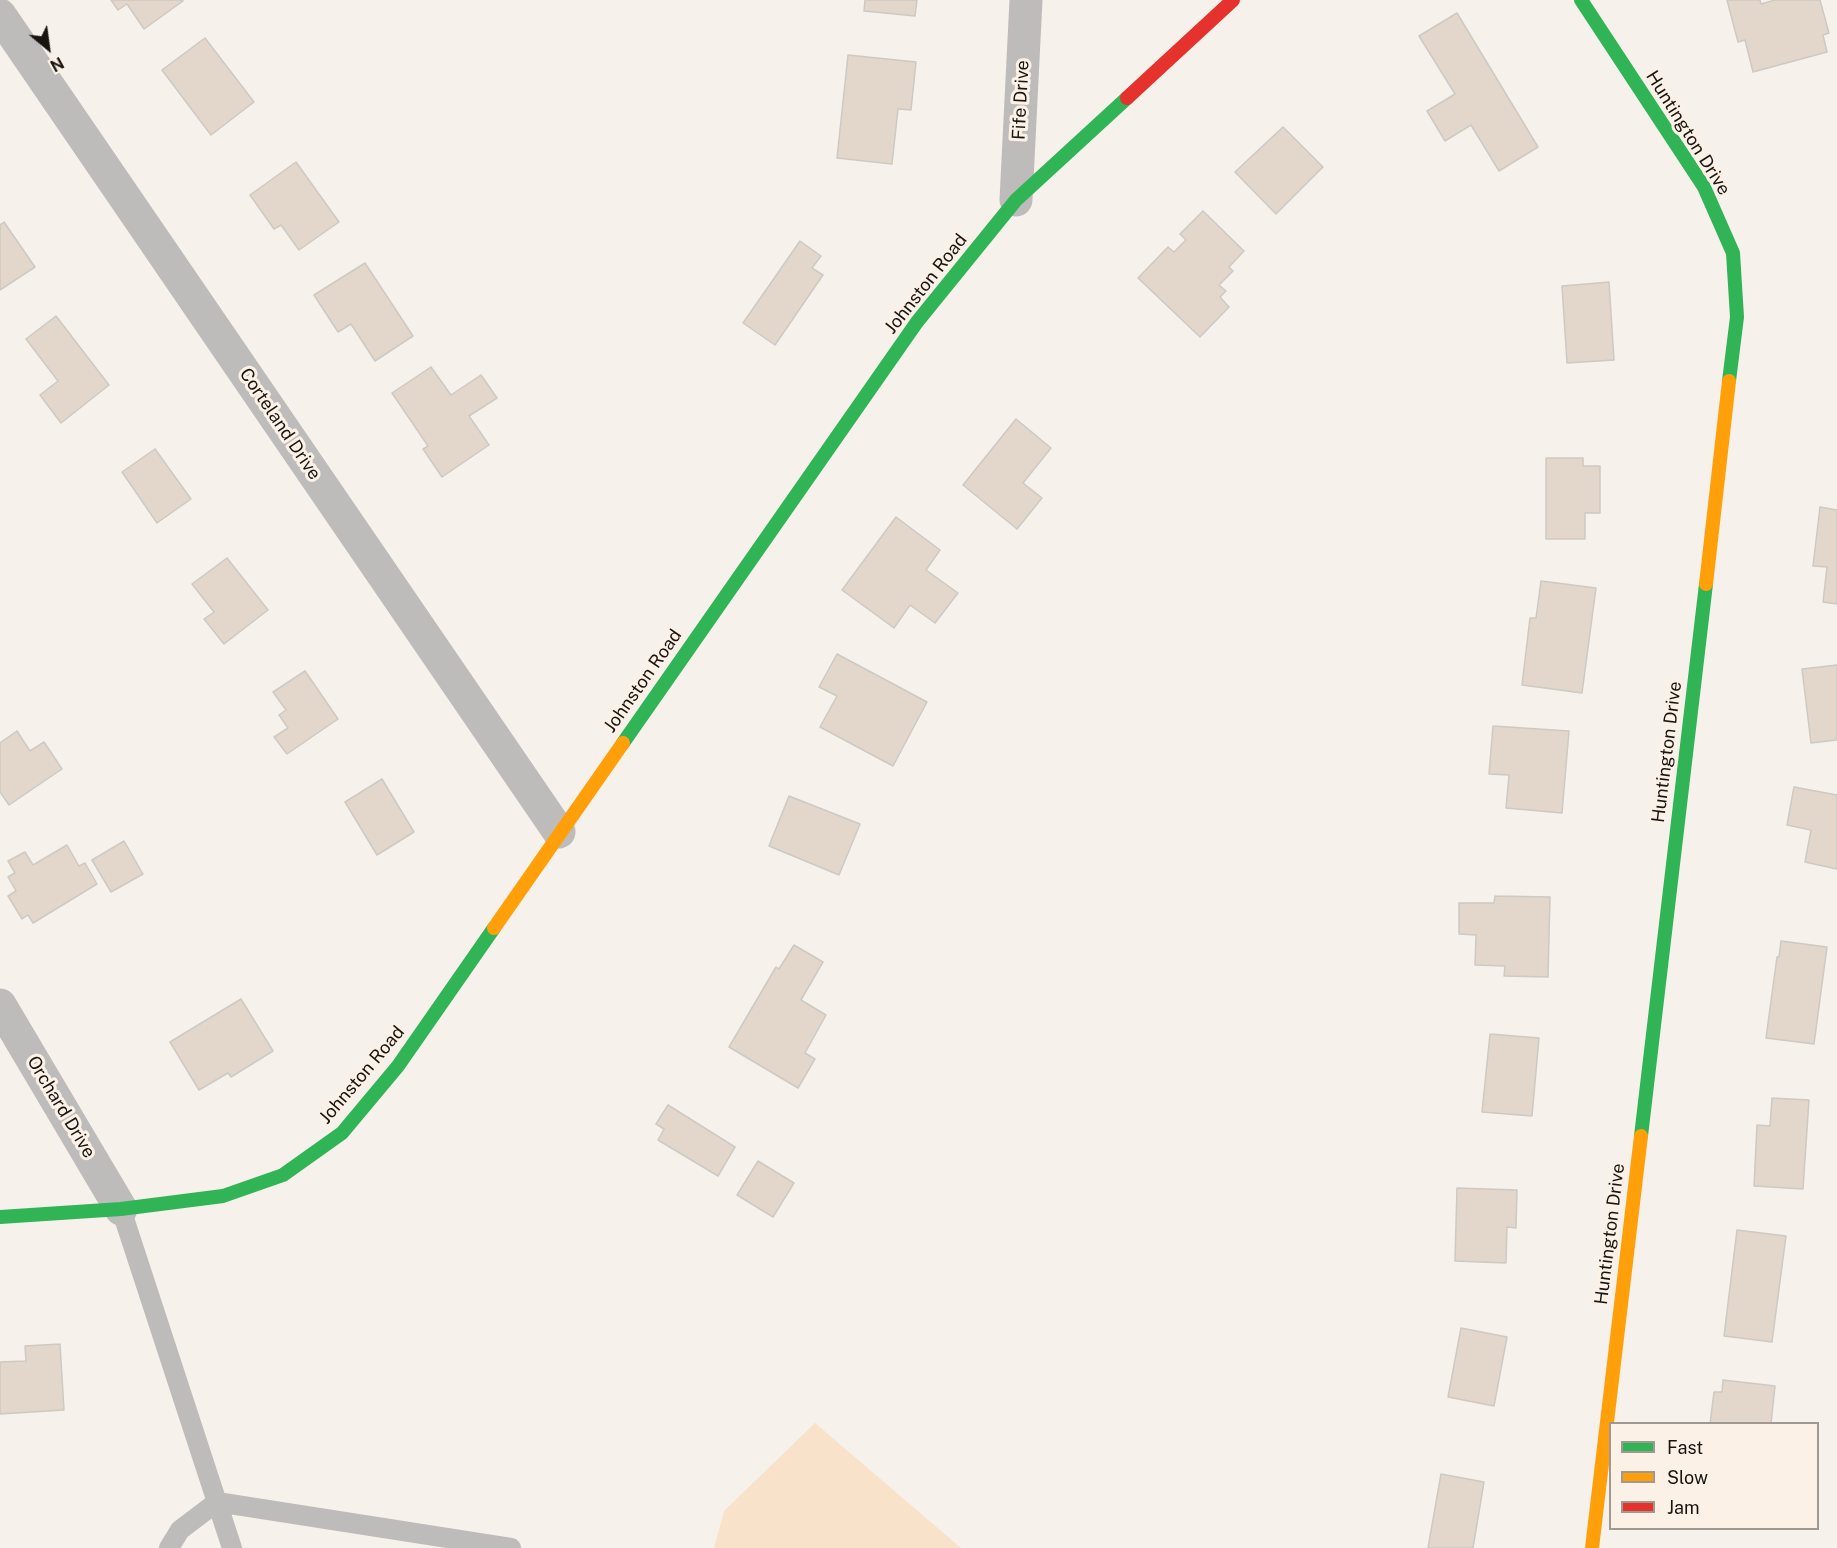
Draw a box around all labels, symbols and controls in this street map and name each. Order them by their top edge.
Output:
north arrow [18,18,78,78]
text: N [47,53,67,76]
street label: Fife Drive [1008,60,1034,140]
street label: Huntington Drive [1641,67,1735,199]
street label: Johnston Road [880,230,972,338]
street label: Corteland Drive [235,364,325,484]
street label: Johnston Road [599,625,687,737]
street label: Huntington Drive [1648,680,1686,824]
street label: Johnston Road [315,1022,409,1128]
street label: Orchard Drive [22,1052,100,1162]
street label: Huntington Drive [1591,1162,1629,1306]
legend [1609,1422,1819,1530]
text: Fast [1667,1437,1703,1458]
text: Slow [1667,1467,1708,1488]
text: Jam [1667,1497,1700,1518]

